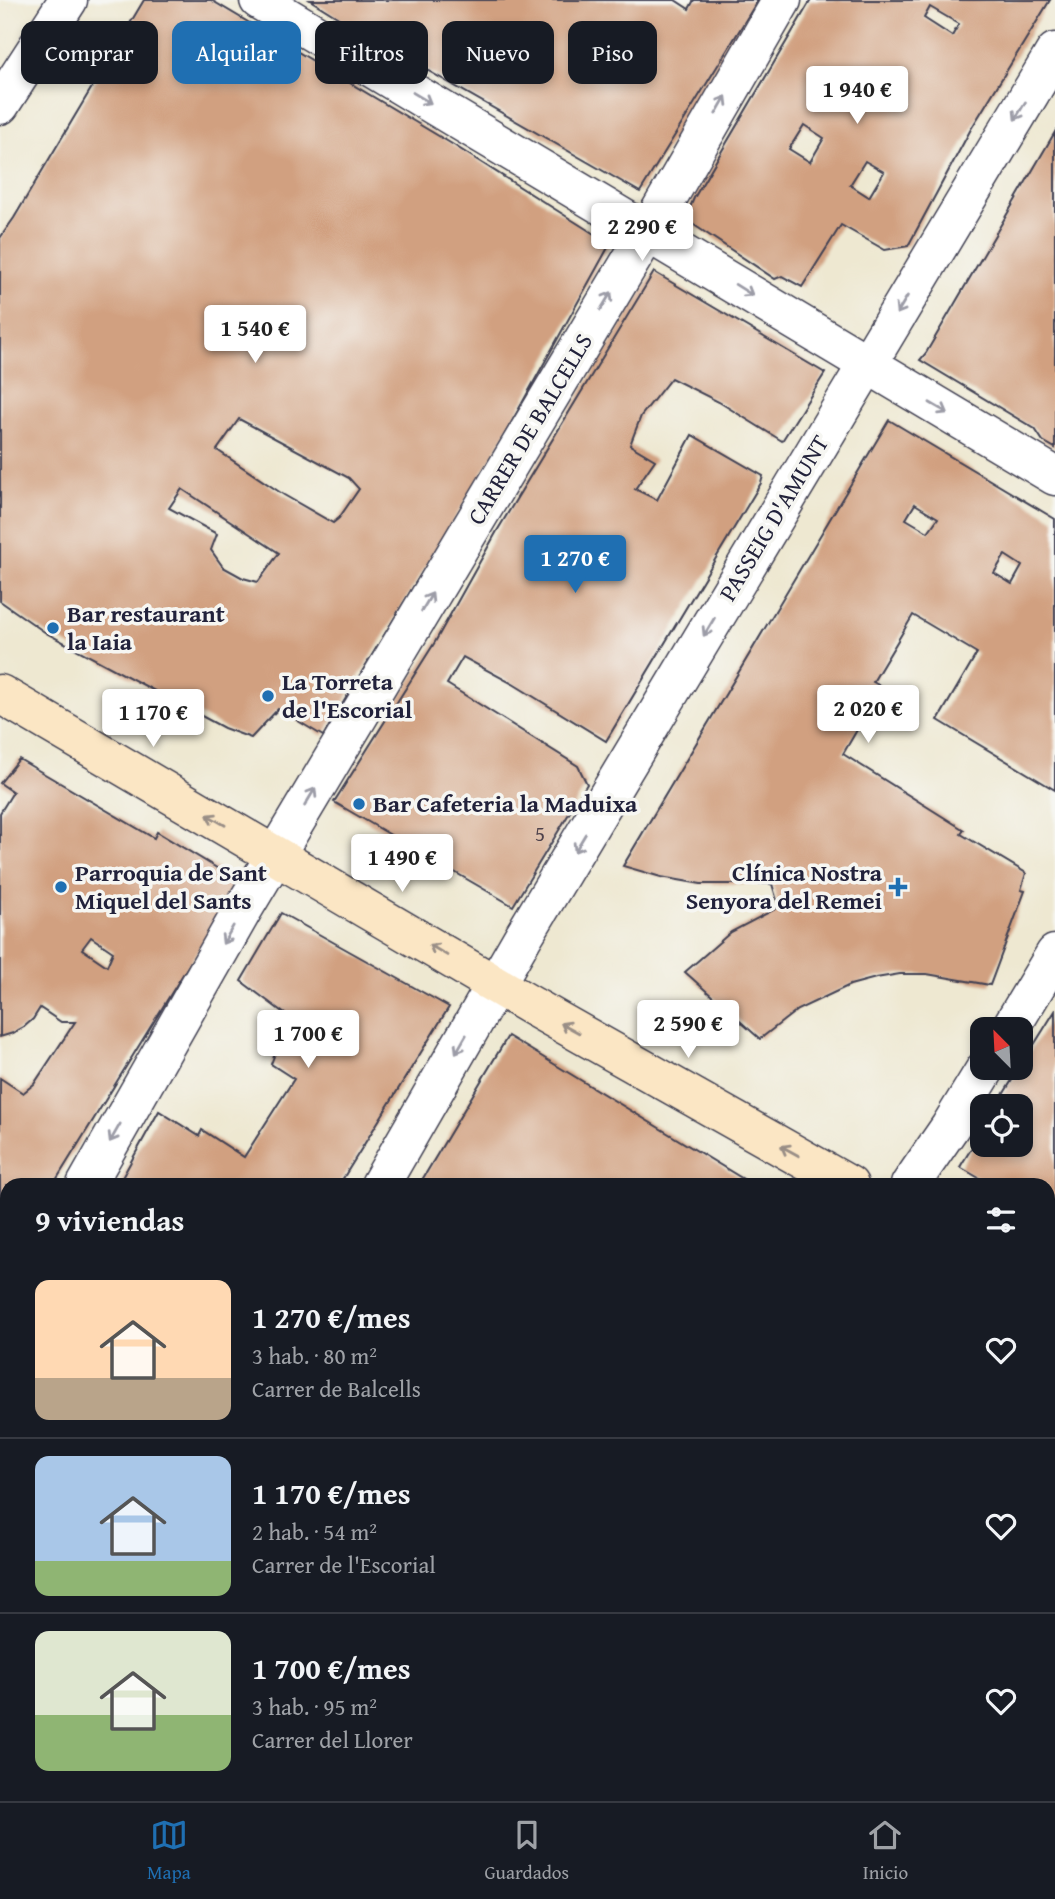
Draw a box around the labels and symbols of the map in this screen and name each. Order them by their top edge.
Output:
pin: 1 940 € [792,66,922,126]
one-way arrow [412,91,432,105]
one-way arrow [714,95,728,115]
one-way arrow [1012,100,1026,120]
pin: 2 290 € [577,204,707,263]
one-way arrow [733,284,753,298]
one-way arrow [600,292,614,312]
one-way arrow [895,295,909,315]
pin: 1 540 € [190,306,320,365]
street label: CARRER DE BALCELLS [458,326,601,531]
one-way arrow [928,401,948,415]
street label: PASSEIG D'AMUNT [710,428,837,607]
pin: 1 270 € [510,536,640,595]
one-way arrow [420,592,434,612]
place label: Bar restaurant la Iaia [67,596,225,659]
one-way arrow [702,616,716,636]
marker: Bar restaurant la Iaia [45,620,61,636]
place label: La Torreta de l'Escorial [282,664,413,727]
pin: 2 020 € [803,686,933,745]
marker: La Torreta de l'Escorial [260,688,276,704]
pin: 1 170 € [88,690,218,749]
place label: Bar Cafeteria la Maduixa [373,786,638,821]
one-way arrow [303,787,317,807]
marker: Bar Cafeteria la Maduixa [351,796,367,812]
one-way arrow [207,813,227,827]
house number: 5 [535,818,545,849]
one-way arrow [572,832,586,852]
pin: 1 490 € [337,834,467,894]
place label: Parroquia de Sant Miquel del Sants [75,855,267,918]
place label: Clínica Nostra Senyora del Remei [686,855,883,918]
marker: Clínica Nostra Senyora del Remei [888,877,908,897]
marker: Parroquia de Sant Miquel del Sants [53,879,69,895]
one-way arrow [221,925,235,945]
one-way arrow [429,943,449,957]
pin: 2 590 € [623,1000,753,1060]
pin: 1 700 € [243,1010,373,1070]
north arrow [970,1017,1032,1080]
one-way arrow [560,1021,581,1034]
one-way arrow [454,1033,468,1053]
one-way arrow [108,1122,121,1143]
one-way arrow [780,1144,800,1158]

